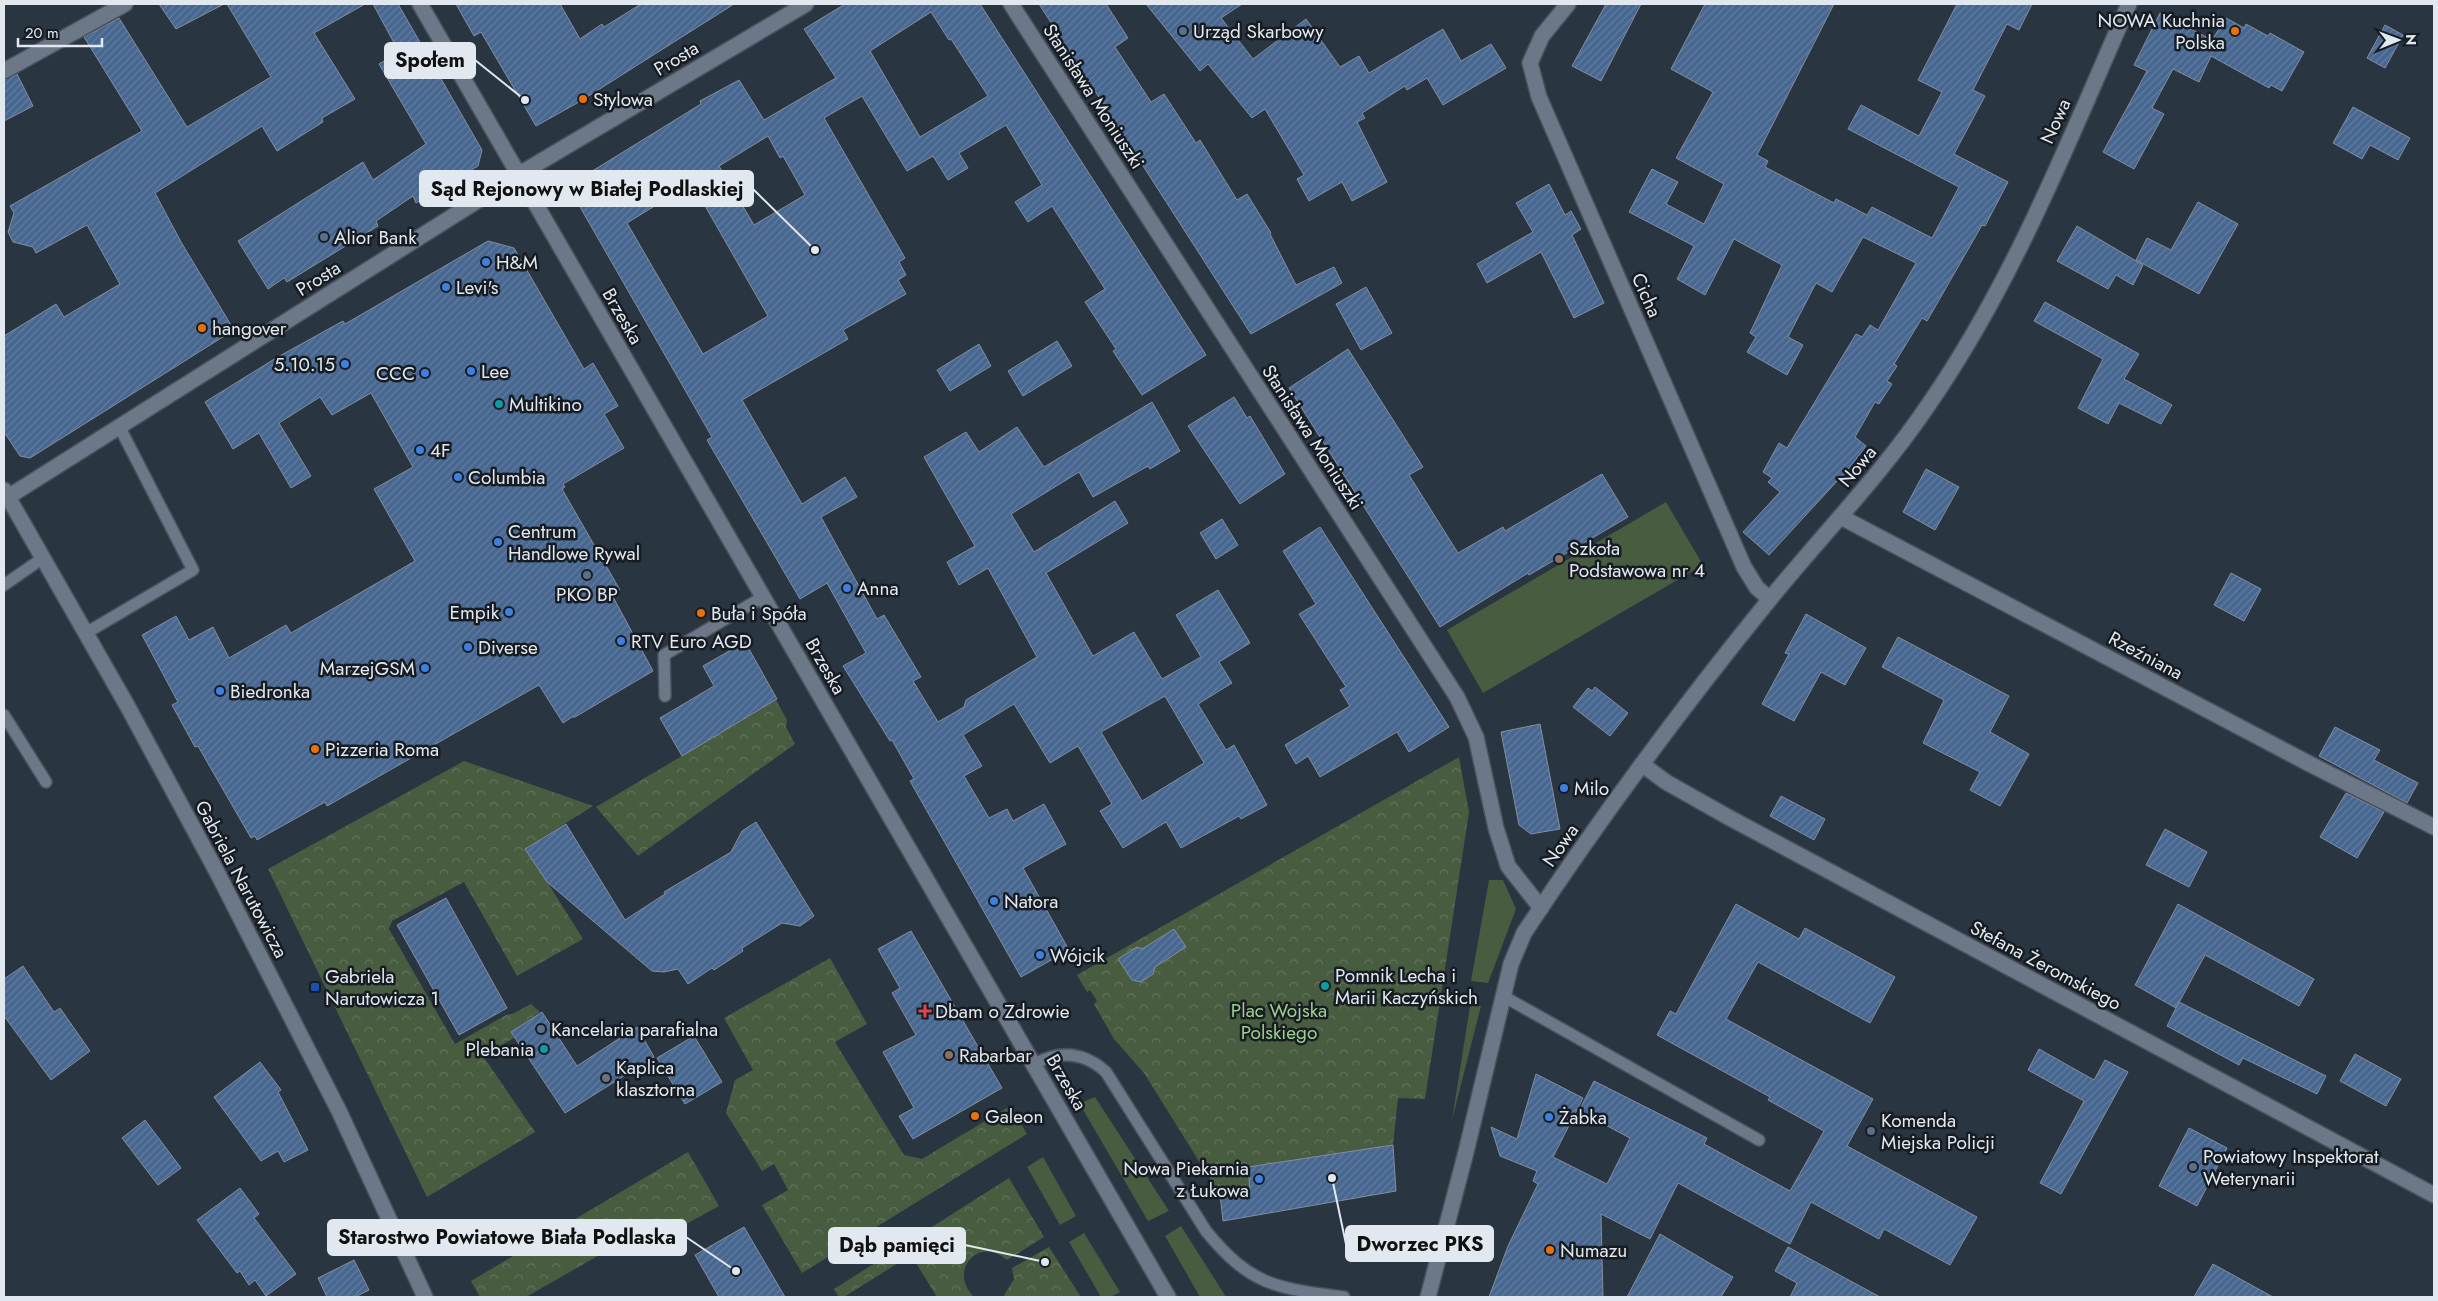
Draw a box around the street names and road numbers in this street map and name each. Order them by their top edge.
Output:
street label: Stanisława Moniuszki [1036,18,1151,174]
street label: Prosta [649,34,704,82]
street label: Nowa [2034,94,2077,148]
street label: Prosta [291,254,346,303]
street label: Cicha [1625,269,1668,322]
street label: Brzeska [596,283,650,349]
street label: Stanisława Moniuszki [1255,359,1370,515]
street label: Nowa [1832,440,1883,493]
street label: Rzeźniana [2104,625,2188,686]
street label: Brzeska [799,633,853,699]
street label: Gabriela Narutowicza [189,796,295,963]
street label: Nowa [1536,818,1585,872]
street label: Stefana Żeromskiego [1965,914,2126,1017]
street label: Brzeska [1040,1049,1094,1115]

